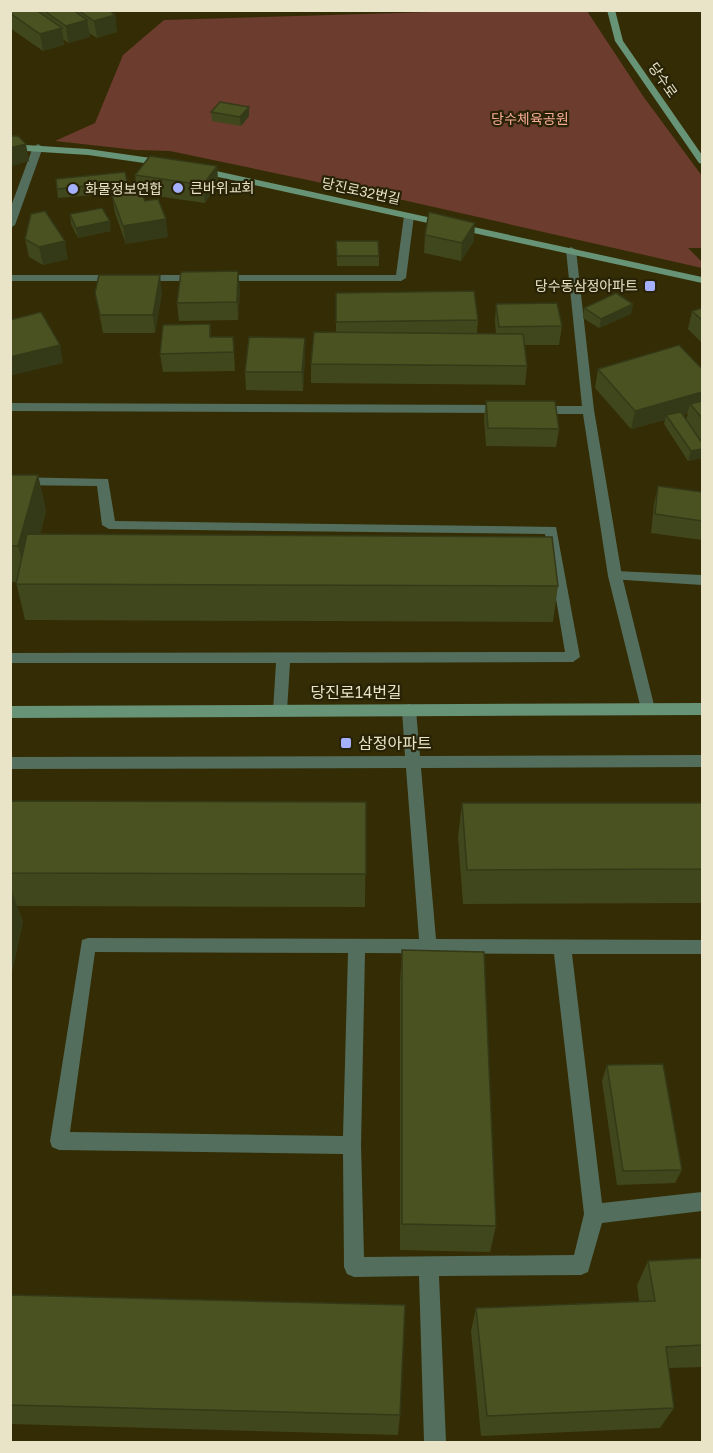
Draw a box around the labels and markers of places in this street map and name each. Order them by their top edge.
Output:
place label: 큰바위교회 [190,180,254,196]
place label: 화물정보연합 [85,181,162,197]
marker: 큰바위교회 [171,181,185,195]
marker: 화물정보연합 [66,182,80,196]
place label: 당수동삼정아파트 [535,278,638,294]
marker: 당수동삼정아파트 [643,279,657,293]
place label: 삼정아파트 [358,735,432,752]
marker: 삼정아파트 [339,736,353,750]

